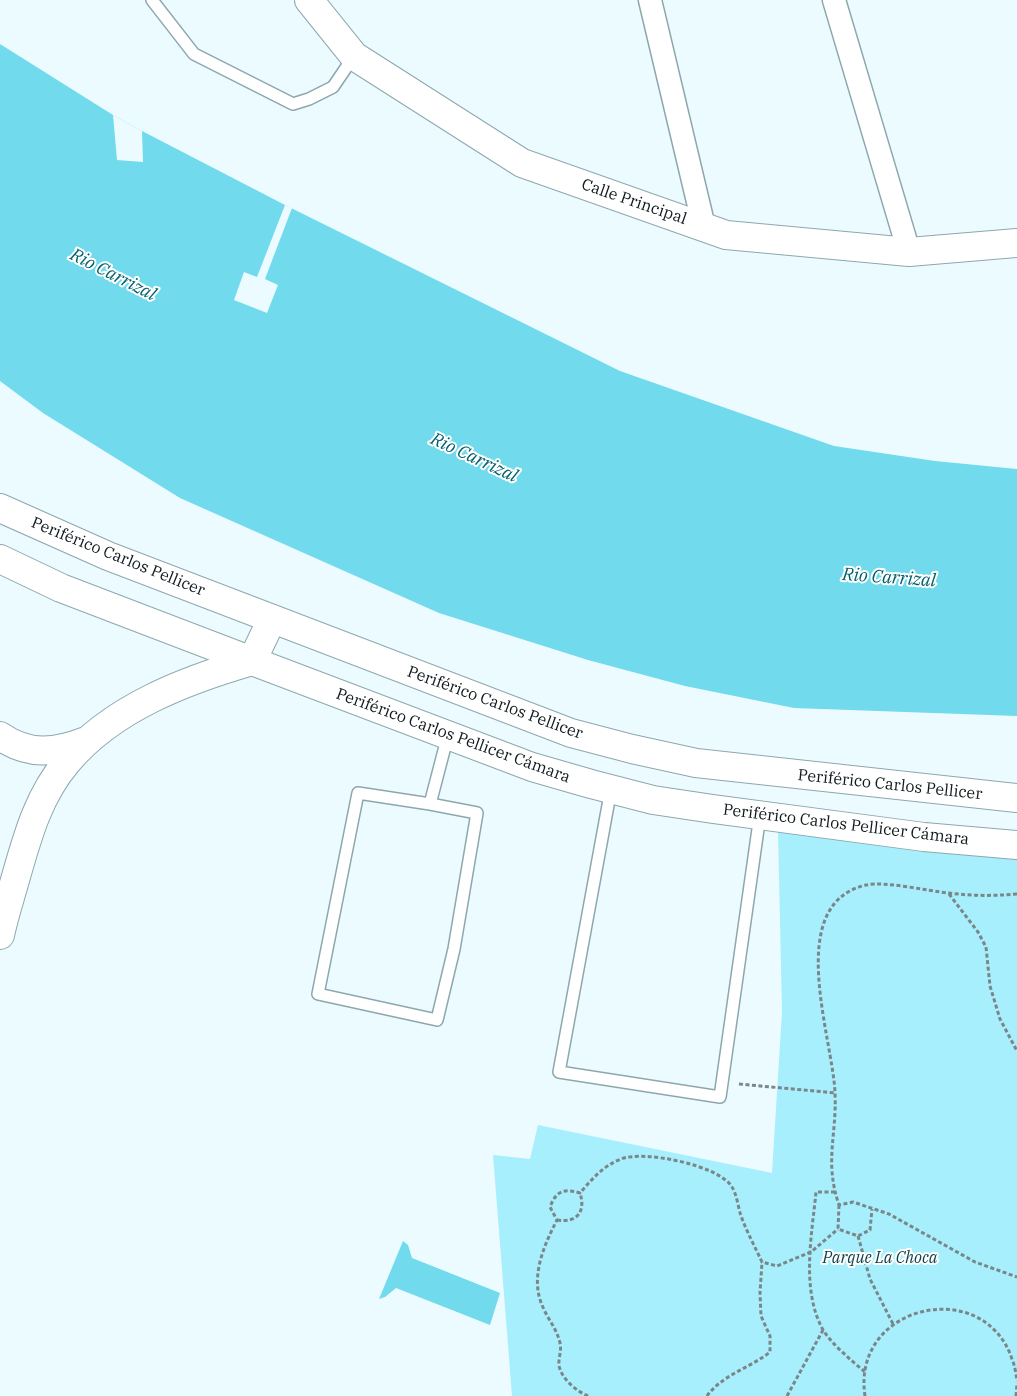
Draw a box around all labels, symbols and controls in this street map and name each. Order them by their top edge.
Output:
street label: Calle Principal [579,175,689,229]
water label: Rio Carrizal [66,244,160,306]
water label: Rio Carrizal [427,428,521,488]
street label: Periférico Carlos Pellicer [28,513,208,601]
water label: Rio Carrizal [842,564,936,592]
street label: Periférico Carlos Pellicer [405,662,585,744]
street label: Periférico Carlos Pellicer Cámara [333,685,573,787]
street label: Periférico Carlos Pellicer [797,766,983,804]
street label: Periférico Carlos Pellicer Cámara [722,800,970,850]
park label: Parque La Choca [823,1248,937,1268]

